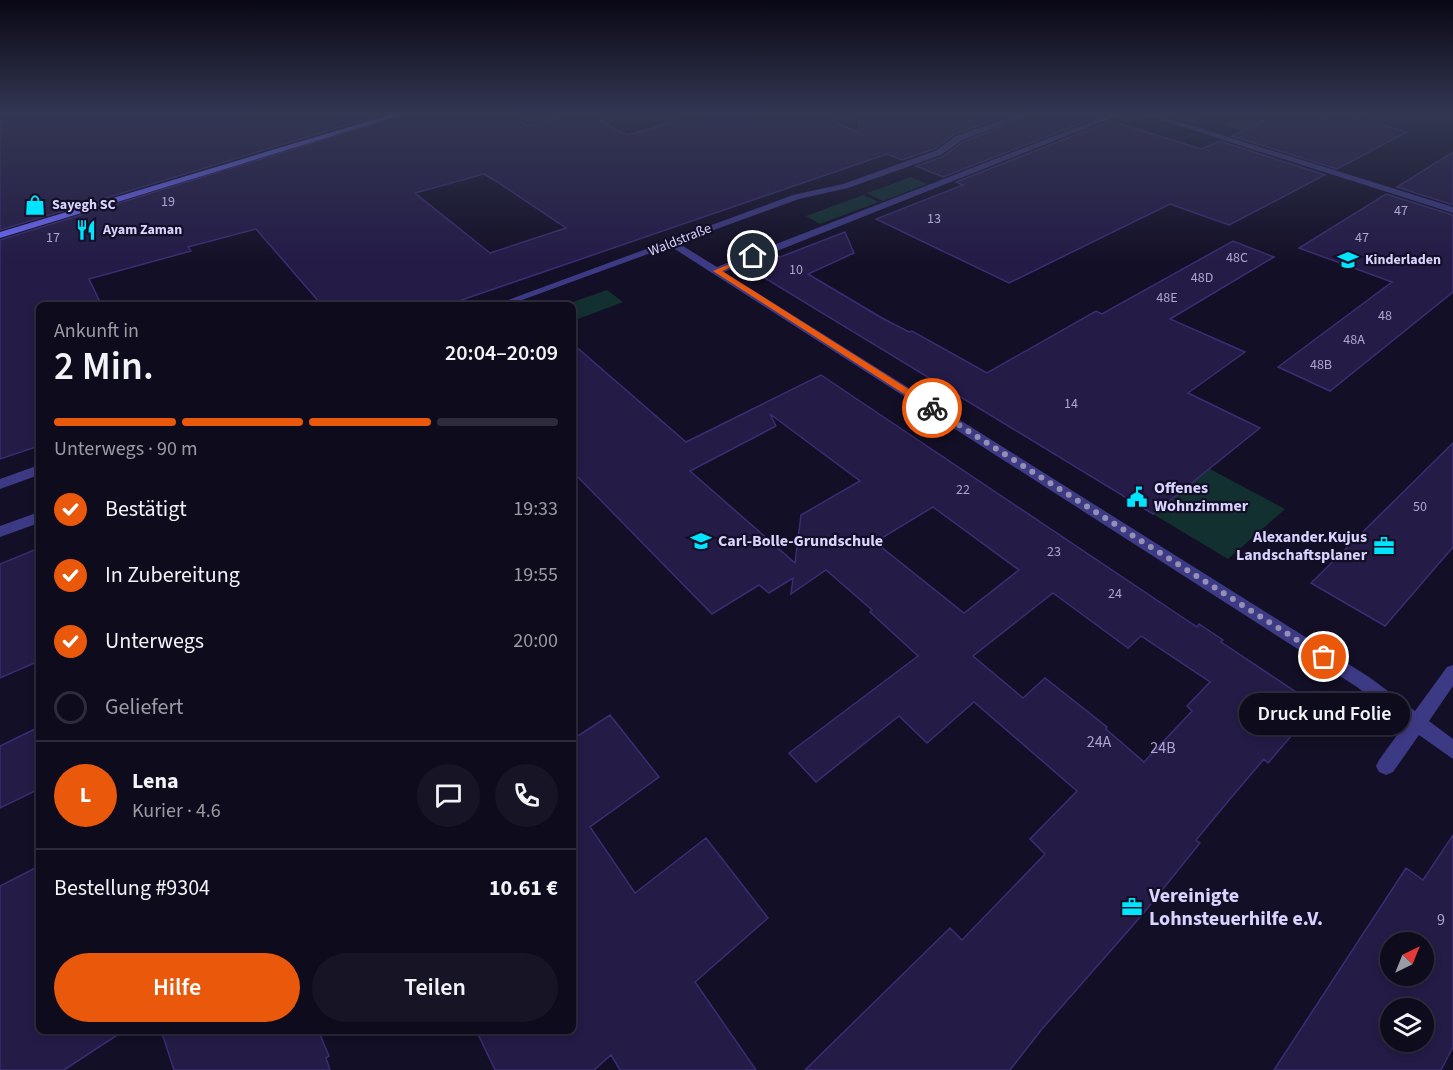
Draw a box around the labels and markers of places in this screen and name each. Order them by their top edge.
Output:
shop icon: Sayegh SC [23,193,47,217]
place label: Sayegh SC [52,195,116,215]
restaurant icon: Ayam Zaman [74,218,98,242]
place label: Ayam Zaman [102,220,182,240]
pin [727,230,778,281]
school or university icon: Kinderladen [1336,248,1360,272]
place label: Kinderladen [1365,250,1441,270]
place label: Offenes Wohnzimmer [1154,477,1249,517]
public building icon: Offenes Wohnzimmer [1125,485,1149,509]
place label: Alexander.Kujus Landschaftsplaner [1236,526,1368,566]
school or university icon: Carl-Bolle-Grundschule [689,529,713,553]
place label: Carl-Bolle-Grundschule [718,530,883,552]
office icon: Alexander.Kujus Landschaftsplaner [1372,534,1396,558]
pin [1298,631,1349,682]
callout: Druck und Folie [1238,693,1410,735]
place label: Vereinigte Lohnsteuerhilfe e.V. [1148,882,1323,933]
office icon: Vereinigte Lohnsteuerhilfe e.V. [1120,895,1144,919]

